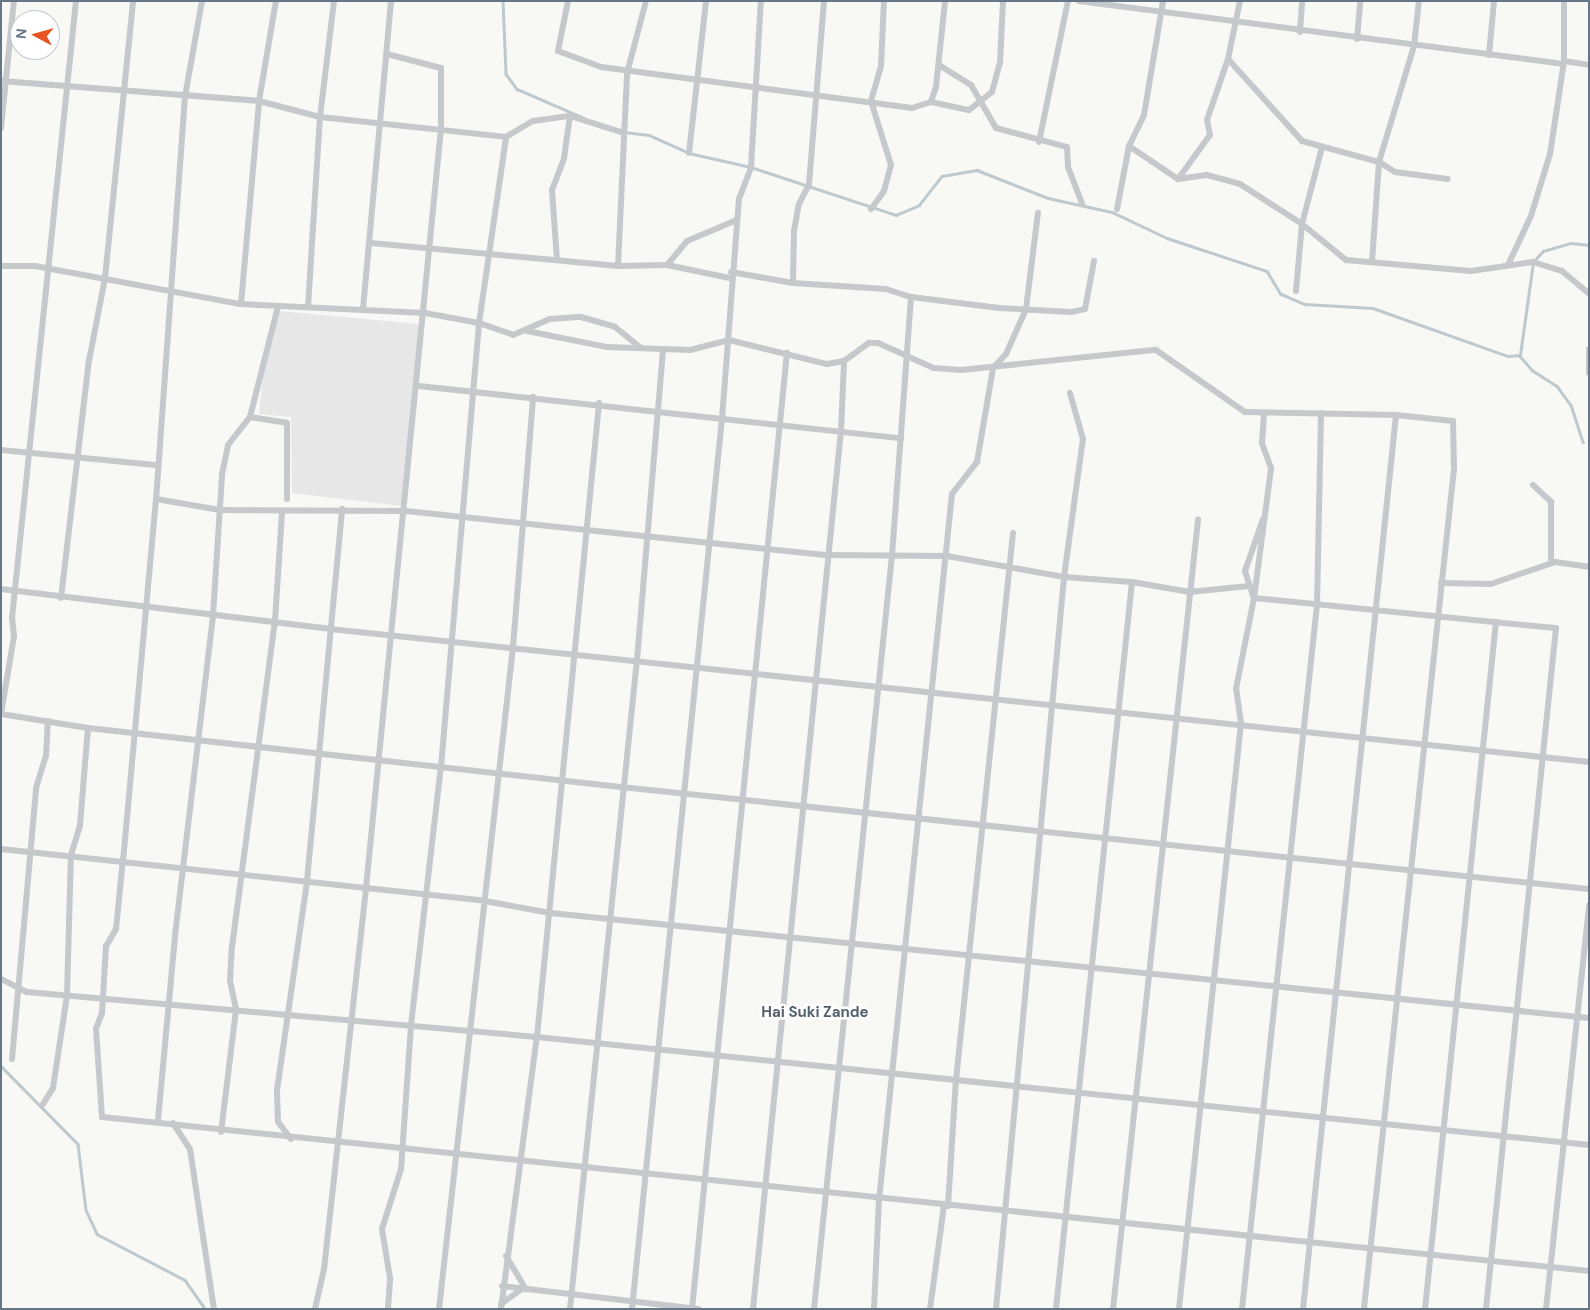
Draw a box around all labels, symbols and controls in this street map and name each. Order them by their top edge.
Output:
north arrow [10,10,60,60]
text: N [12,28,31,40]
district label: Hai Suki Zande [761,1004,869,1022]

